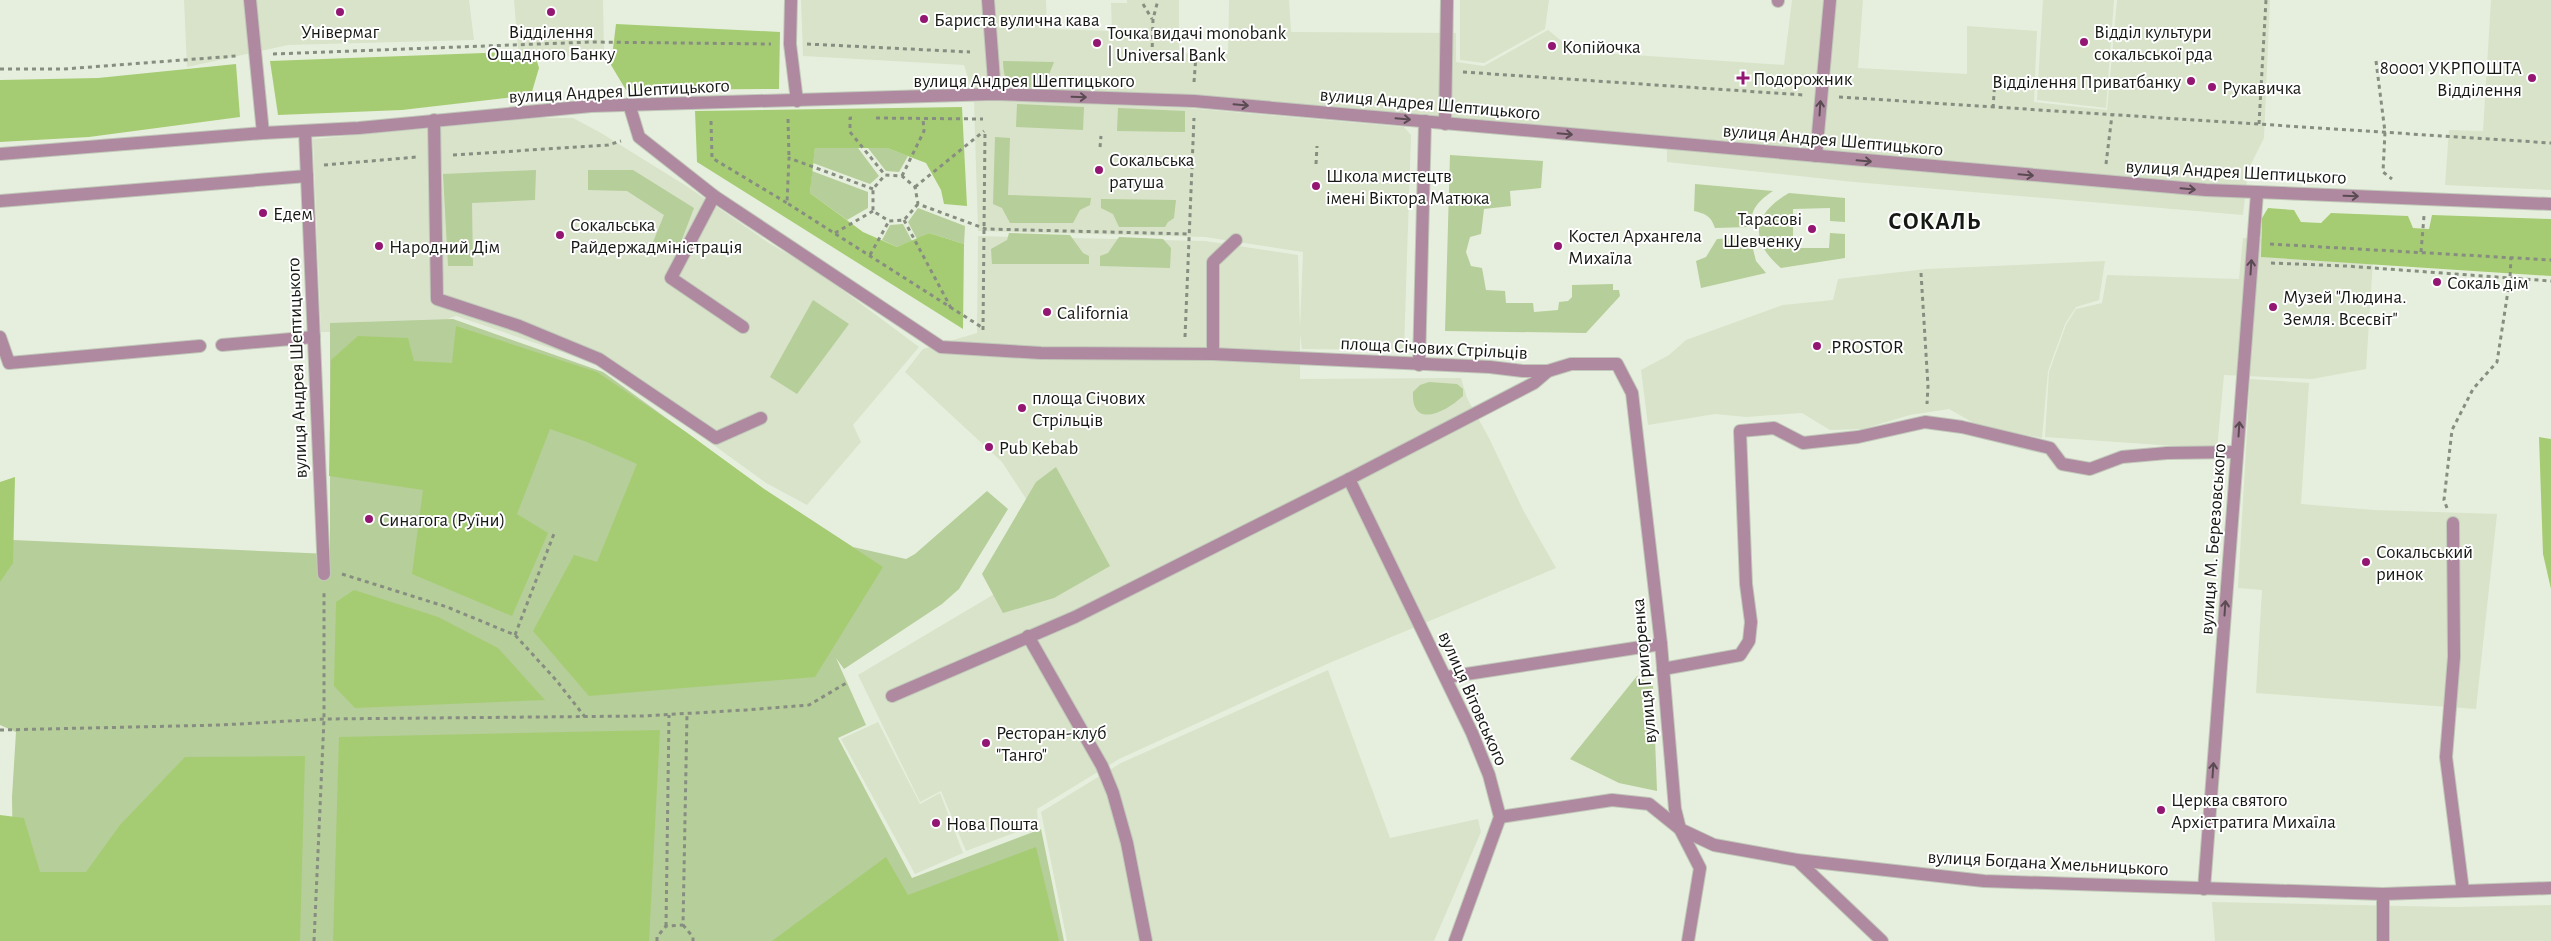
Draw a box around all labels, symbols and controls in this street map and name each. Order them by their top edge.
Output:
marker: Універмаг [334,6,346,18]
marker: Відділення Ощадного Банку [545,6,557,18]
place label: Бариста вулична кава [934,11,1100,30]
marker: Бариста вулична кава [918,13,930,25]
place label: Універмаг [301,23,379,42]
place label: Відділення Ощадного Банку [487,23,615,64]
place label: Відділ культури сокальської рда [2094,23,2213,64]
place label: Точка видачі monobank | Universal Bank [1107,24,1287,66]
marker: Відділ культури сокальської рда [2078,36,2090,48]
marker: Точка видачі monobank | Universal Bank [1091,37,1103,49]
place label: Копійочка [1562,38,1641,57]
marker: Копійочка [1546,40,1558,52]
place label: 80001 УКРПОШТА Відділення [2380,59,2522,100]
place label: Подорожник [1753,70,1853,89]
street label: вулиця Андрея Шептицького [913,72,1135,91]
marker: Подорожник [1737,72,1749,84]
marker: 80001 УКРПОШТА Відділення [2526,72,2538,84]
place label: Відділення Приватбанку [1992,73,2181,92]
marker: Відділення Приватбанку [2185,75,2197,87]
street label: вулиця Андрея Шептицького [508,76,730,107]
place label: Рукавичка [2222,79,2302,98]
marker: Рукавичка [2206,81,2218,93]
street label: вулиця Андрея Шептицького [1319,85,1541,124]
one-way arrow [1070,92,1087,102]
one-way arrow [1233,100,1249,109]
one-way arrow [1815,100,1824,116]
one-way arrow [1395,114,1411,123]
street label: вулиця Андрея Шептицького [1722,121,1944,160]
one-way arrow [1557,129,1573,139]
place label: Сокальська ратуша [1109,151,1195,192]
one-way arrow [1856,156,1872,165]
street label: вулиця Андрея Шептицького [2125,157,2347,188]
marker: Сокальська ратуша [1093,164,1105,176]
place label: Школа мистецтв імені Віктора Матюка [1326,167,1490,208]
one-way arrow [2018,170,2034,179]
marker: Школа мистецтв імені Віктора Матюка [1310,180,1322,192]
one-way arrow [2180,184,2196,194]
one-way arrow [2342,191,2358,201]
place label: Едем [273,205,313,224]
marker: Едем [257,207,269,219]
place label: Тарасові Шевченку [1723,210,1802,251]
district label: СОКАЛЬ [1888,210,1982,234]
place label: Сокальська Райдержадміністрація [570,216,742,257]
marker: Тарасові Шевченку [1806,223,1818,235]
place label: Костел Архангела Михаїла [1568,227,1702,268]
marker: Сокальська Райдержадміністрація [554,229,566,241]
place label: Народний Дім [389,238,500,257]
marker: Народний Дім [373,240,385,252]
marker: Костел Архангела Михаїла [1552,240,1564,252]
street label: вулиця Андрея Шептицького [284,257,311,479]
one-way arrow [2246,259,2256,275]
place label: Сокаль дім [2447,274,2529,293]
marker: Сокаль дім [2431,276,2443,288]
place label: Музей "Людина. Земля. Всесвіт" [2283,288,2407,329]
marker: Музей "Людина. Земля. Всесвіт" [2267,301,2279,313]
place label: California [1057,304,1129,323]
marker: California [1041,306,1053,318]
street label: площа Січових Стрільців [1340,334,1528,363]
place label: .PROSTOR [1827,338,1903,357]
marker: .PROSTOR [1811,340,1823,352]
place label: площа Січових Стрільців [1032,389,1145,430]
marker: площа Січових Стрільців [1016,402,1028,414]
one-way arrow [2234,421,2243,437]
place label: Pub Kebab [999,439,1078,458]
marker: Pub Kebab [983,441,995,453]
street label: вулиця М. Березовського [2197,443,2230,635]
place label: Синагога (Руїни) [379,511,505,530]
marker: Синагога (Руїни) [363,513,375,525]
place label: Сокальський ринок [2376,543,2473,584]
marker: Сокальський ринок [2360,556,2372,568]
street label: вулиця Григоренка [1629,597,1660,744]
one-way arrow [2221,601,2230,617]
street label: вулиця Вітовського [1435,629,1511,769]
place label: Ресторан-клуб "Танго" [996,724,1107,765]
marker: Ресторан-клуб "Танго" [980,737,992,749]
one-way arrow [2208,763,2218,779]
place label: Церква святого Архістратига Михаїла [2171,791,2336,832]
marker: Церква святого Архістратига Михаїла [2155,804,2167,816]
place label: Нова Пошта [946,815,1039,834]
marker: Нова Пошта [930,817,942,829]
street label: вулиця Богдана Хмельницького [1927,848,2169,879]

